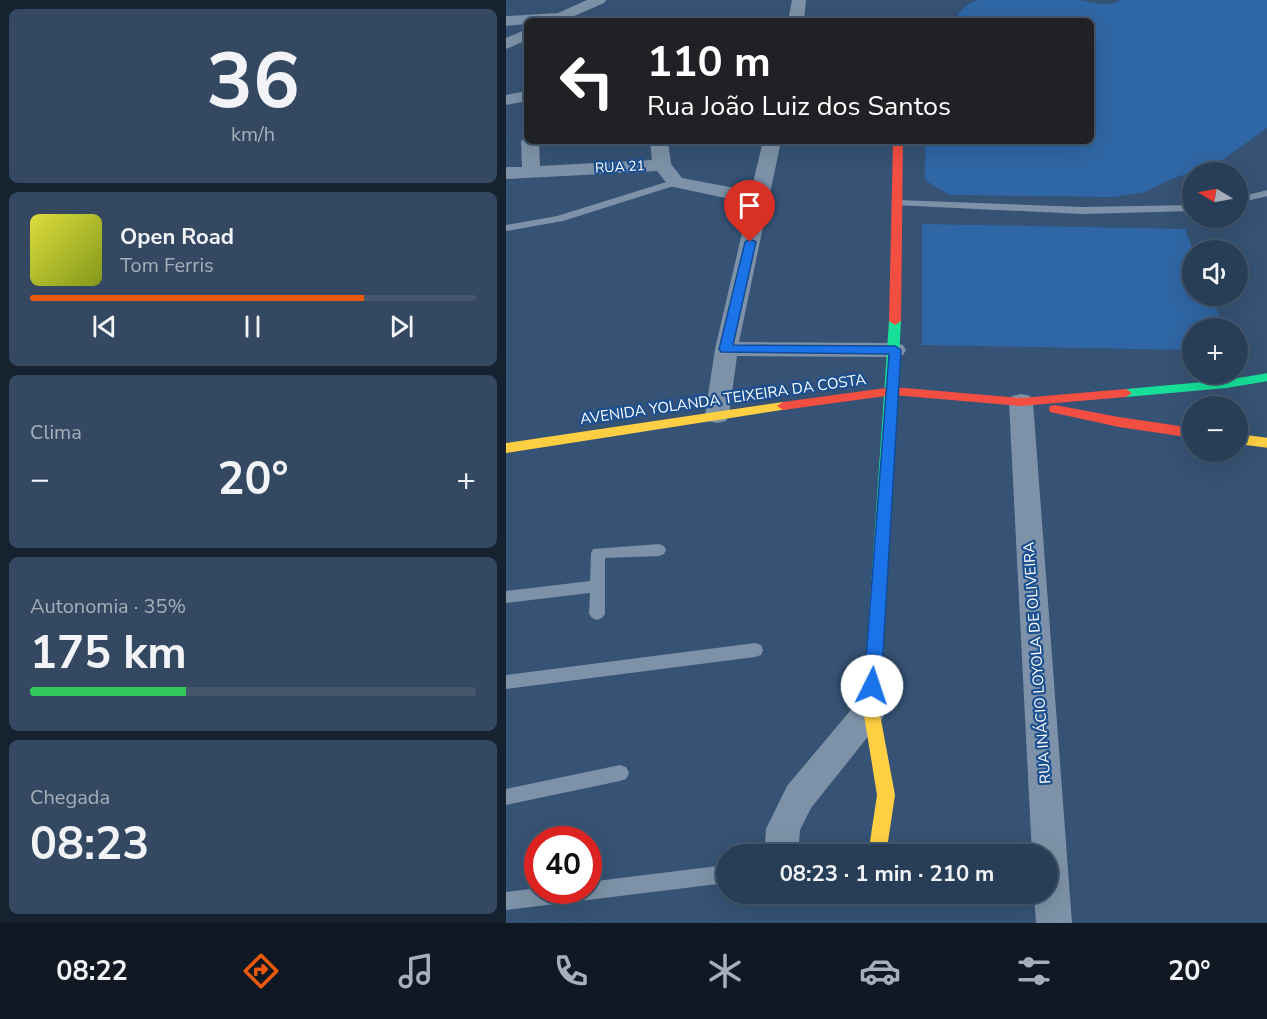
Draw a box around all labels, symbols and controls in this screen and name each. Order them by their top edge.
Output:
text: 36 [206,28,300,135]
text: 110 m [647,34,771,91]
icon: left [548,42,626,120]
text: Rua João Luiz dos Santos [647,88,951,125]
text: km/h [231,121,275,148]
street label: RUA 21 [594,156,646,178]
north arrow [1182,162,1248,228]
map controls [1182,162,1248,462]
pin [724,180,775,242]
icon: arrive [733,189,766,222]
text: Open Road [120,222,234,252]
button: sound [1182,240,1248,306]
text: Tom Ferris [120,252,214,279]
icon: previous [88,310,121,343]
icon: pause [236,310,269,343]
icon: next [385,310,418,343]
button: + [1182,318,1248,384]
street label: AVENIDA YOLANDA TEIXEIRA DA COSTA [579,369,867,429]
button: − [1182,396,1248,462]
text: Clima [30,419,82,446]
text: 20° [217,449,289,510]
text: − [30,457,50,502]
text: + [456,457,476,502]
street label: RUA INÁCIO LOYOLA DE OLIVEIRA [1019,541,1055,785]
text: Autonomia · 35% [30,593,186,620]
text: 175 km [30,623,187,684]
position arrow [840,654,904,718]
text: Chegada [30,784,110,811]
text: 08:23 [30,814,149,875]
speed limit sign: 40 [524,826,602,904]
text: 08:23 · 1 min · 210 m [780,859,994,889]
icon: directions [240,950,282,992]
icon: music [395,950,437,992]
icon: phone [550,950,592,992]
icon: climate [704,950,746,992]
icon: car [859,950,901,992]
icon: filters [1013,950,1055,992]
text: 08:22 [56,953,128,990]
text: 20° [1168,953,1211,990]

